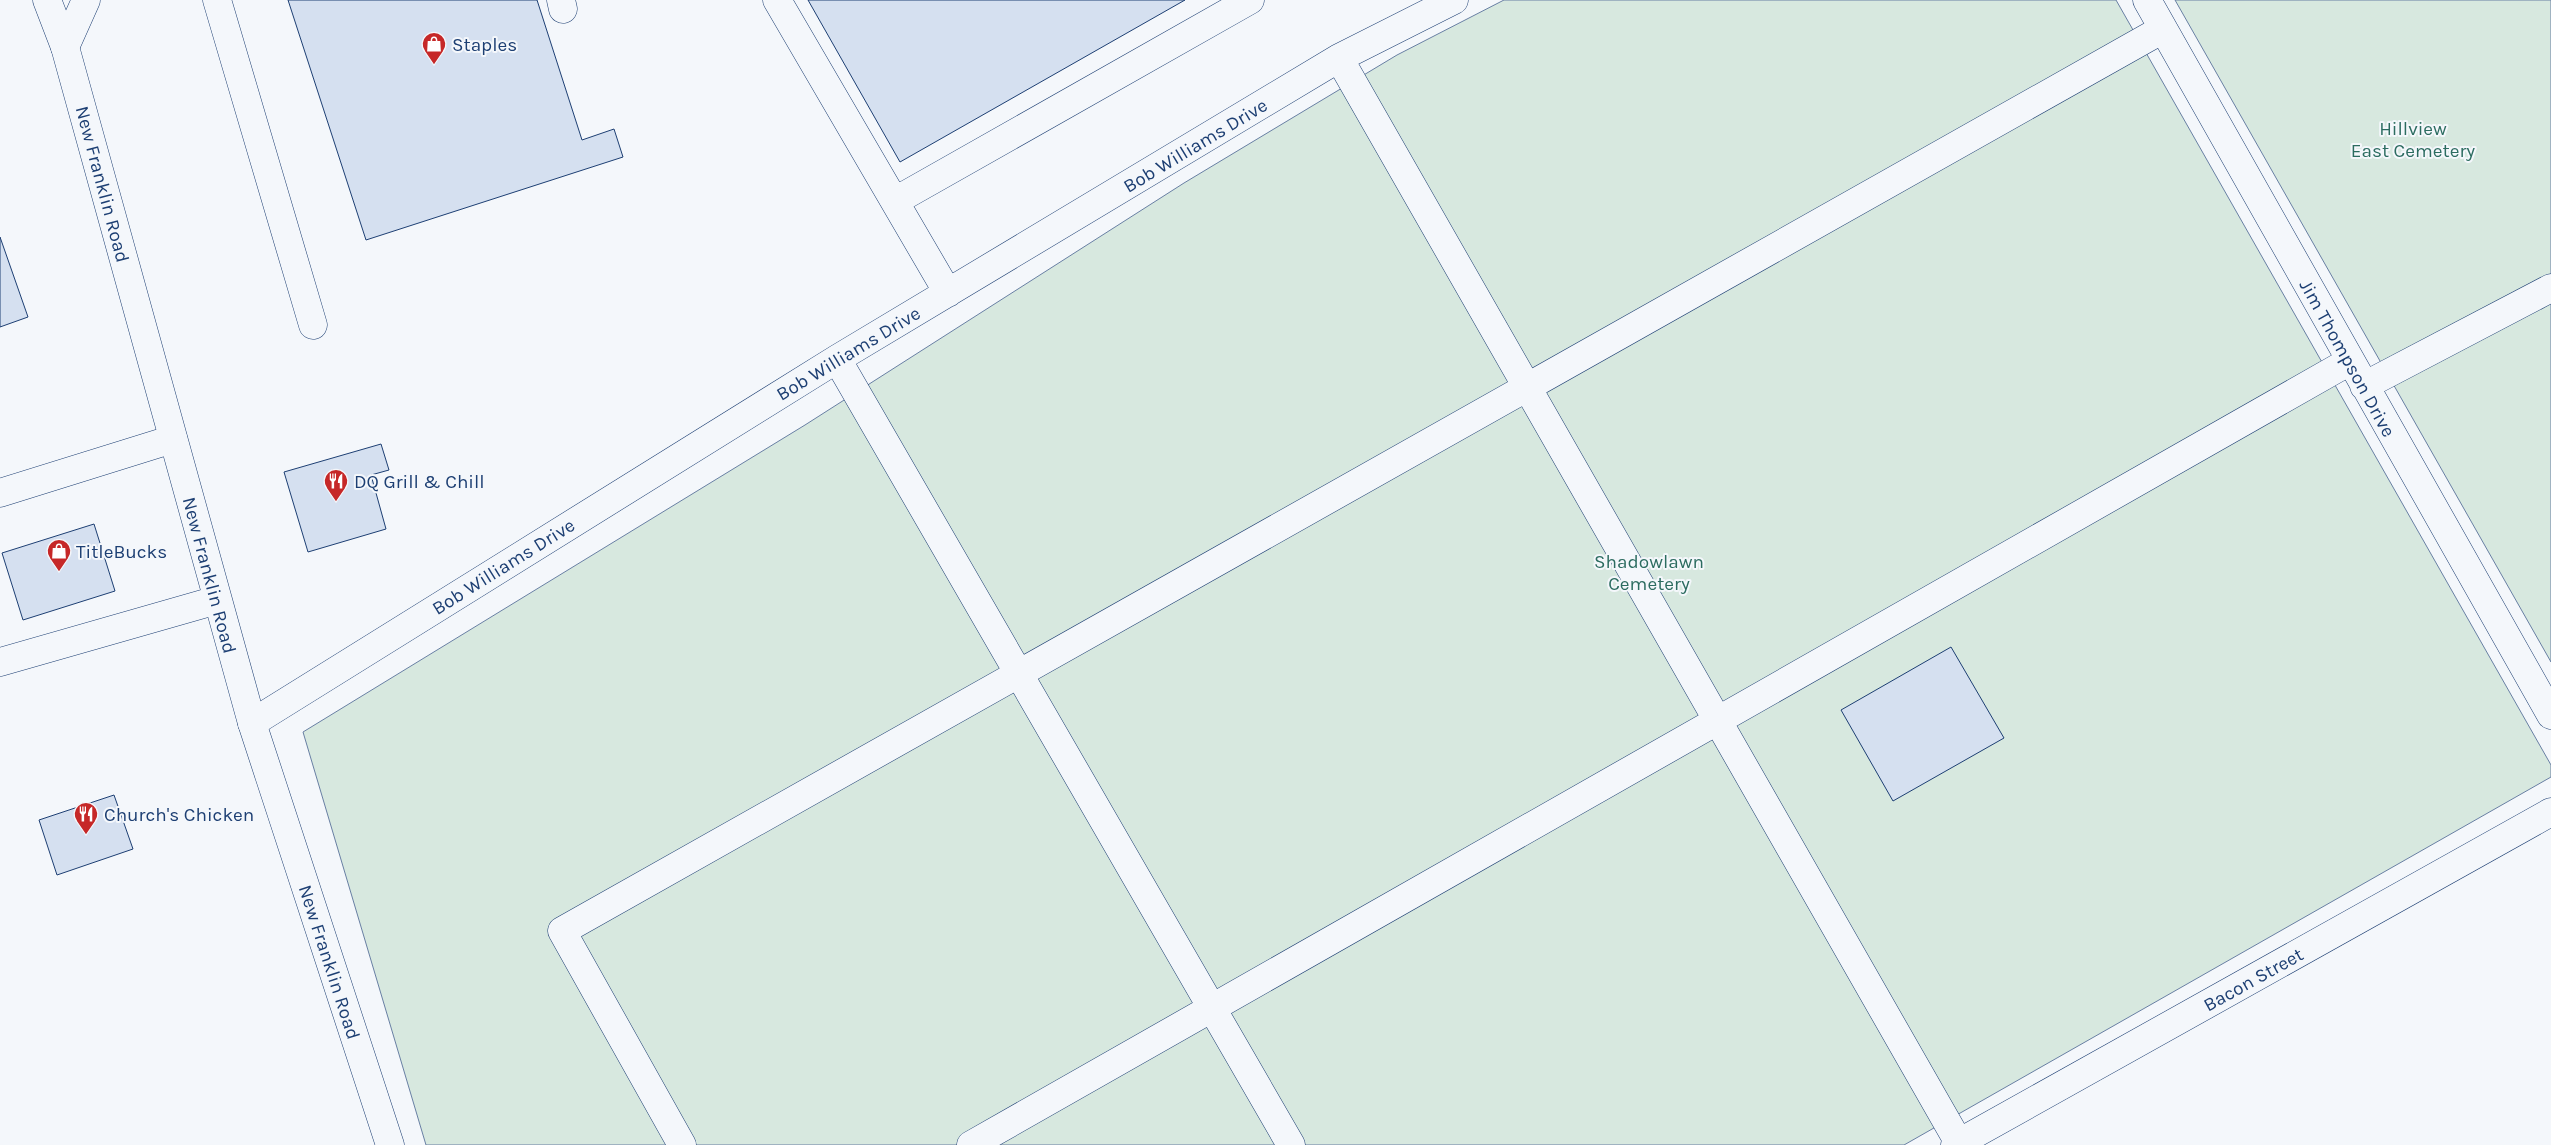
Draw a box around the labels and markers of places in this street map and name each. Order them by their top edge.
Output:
shop icon: Staples [421,31,447,65]
place label: Staples [452,34,517,56]
restaurant icon: DQ Grill & Chill [323,468,349,502]
place label: DQ Grill & Chill [354,471,485,493]
shop icon: TitleBucks [46,538,72,572]
place label: TitleBucks [76,541,167,563]
restaurant icon: Church's Chicken [73,801,99,835]
place label: Church's Chicken [104,804,254,826]

